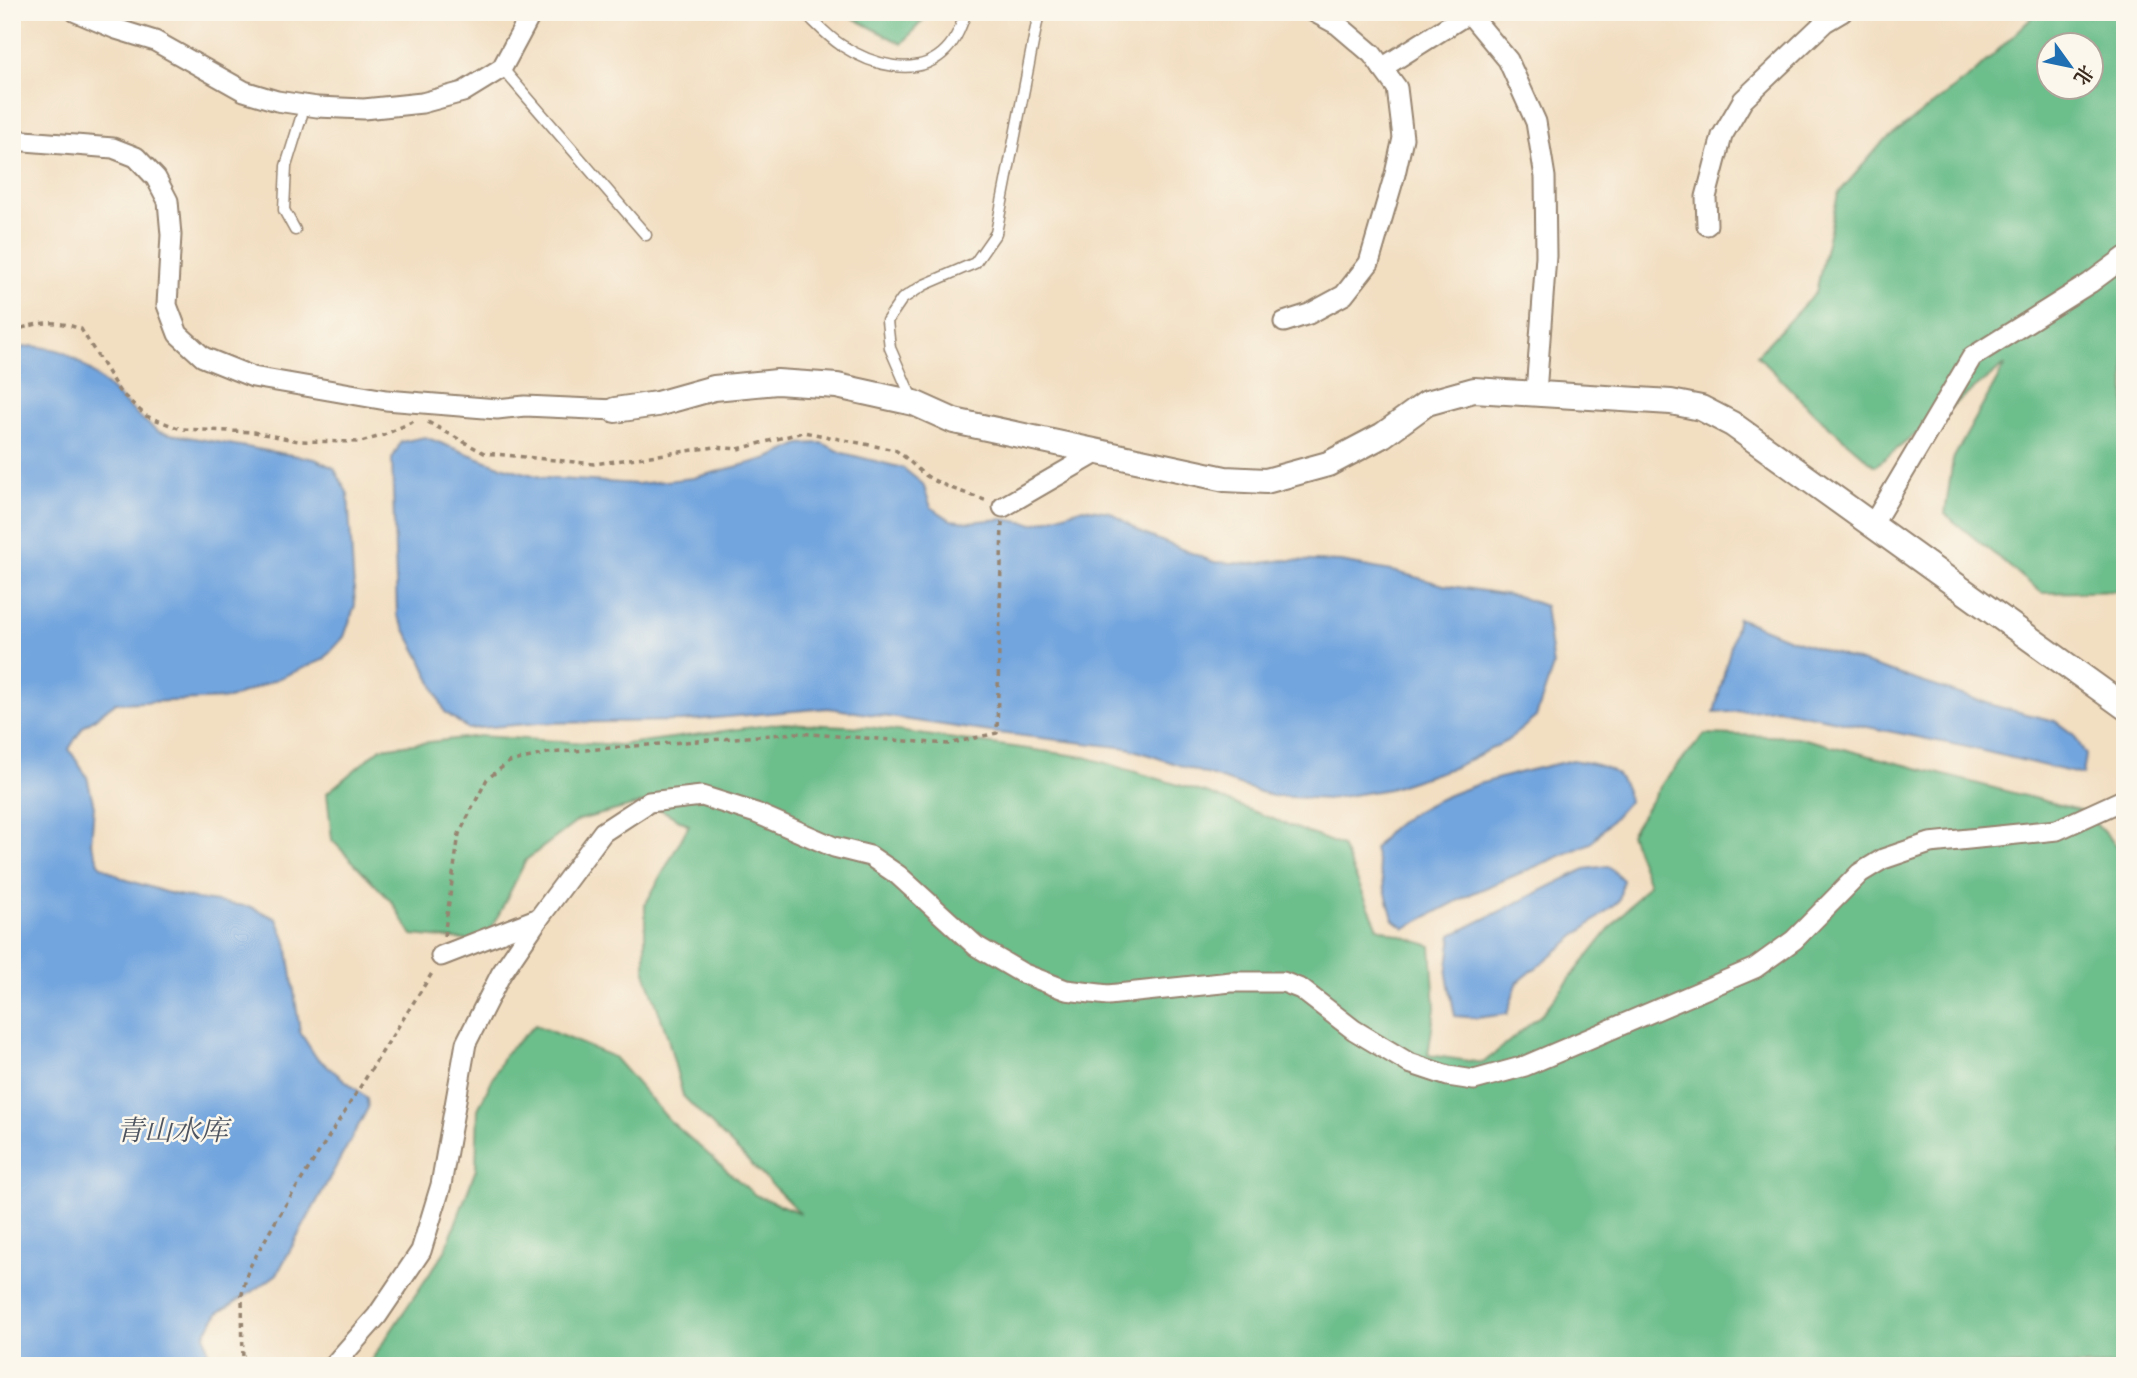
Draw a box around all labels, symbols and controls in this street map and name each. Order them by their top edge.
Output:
north arrow [2036,32,2106,102]
text: 北 [2066,59,2099,89]
water label: 青山水库 [116,1113,232,1153]

